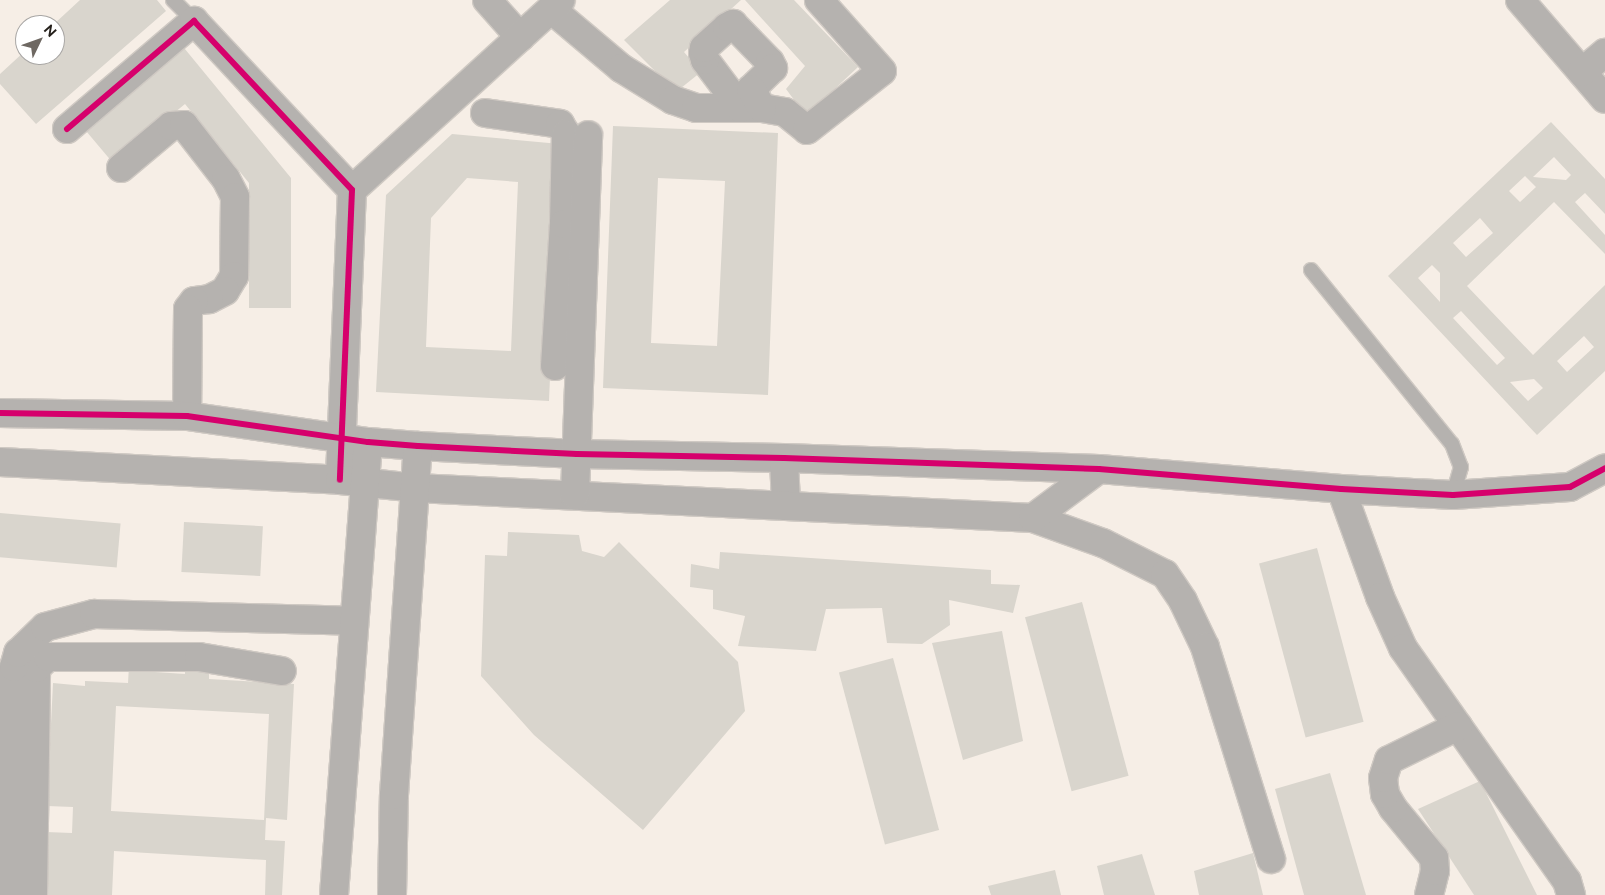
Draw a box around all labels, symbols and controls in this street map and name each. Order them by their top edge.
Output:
north arrow [15,15,65,65]
text: N [41,21,60,40]

